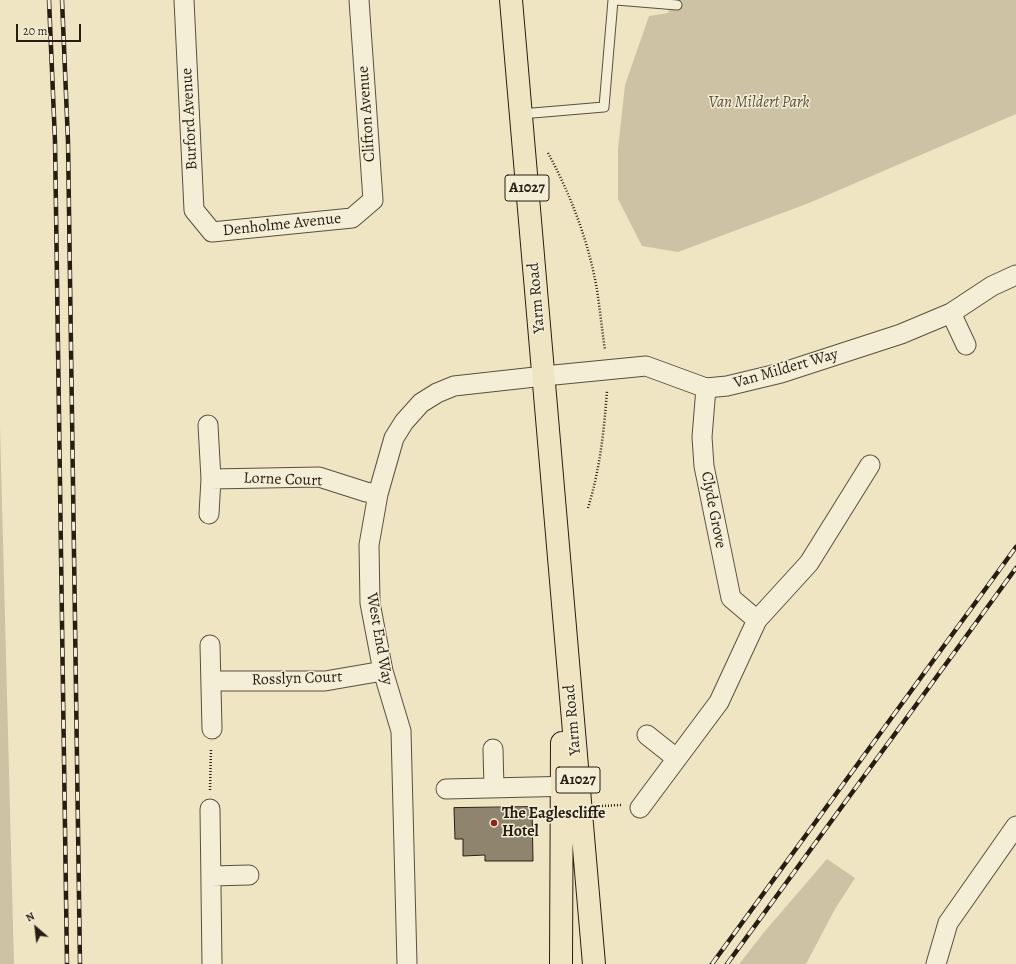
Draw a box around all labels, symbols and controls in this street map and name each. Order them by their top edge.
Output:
scale bar [18,16,83,42]
text: 20 m [23,23,47,39]
street label: Clifton Avenue [354,65,380,163]
street label: Burford Avenue [178,67,202,171]
park label: Van Mildert Park [709,93,809,113]
road number: A1027 [505,175,549,201]
street label: Denholme Avenue [222,209,342,241]
street label: Yarm Road [524,262,550,334]
street label: Van Mildert Way [731,345,841,393]
street label: Lorne Court [243,469,323,491]
street label: Clyde Grove [696,470,730,550]
street label: West End Way [361,591,397,687]
street label: Rosslyn Court [251,668,343,690]
street label: Yarm Road [560,684,586,756]
road number: A1027 [556,767,600,793]
place label: The Eaglescliffe Hotel [502,804,605,842]
marker: The Eaglescliffe Hotel [489,818,499,828]
north arrow [16,908,56,948]
text: N [23,908,37,925]

